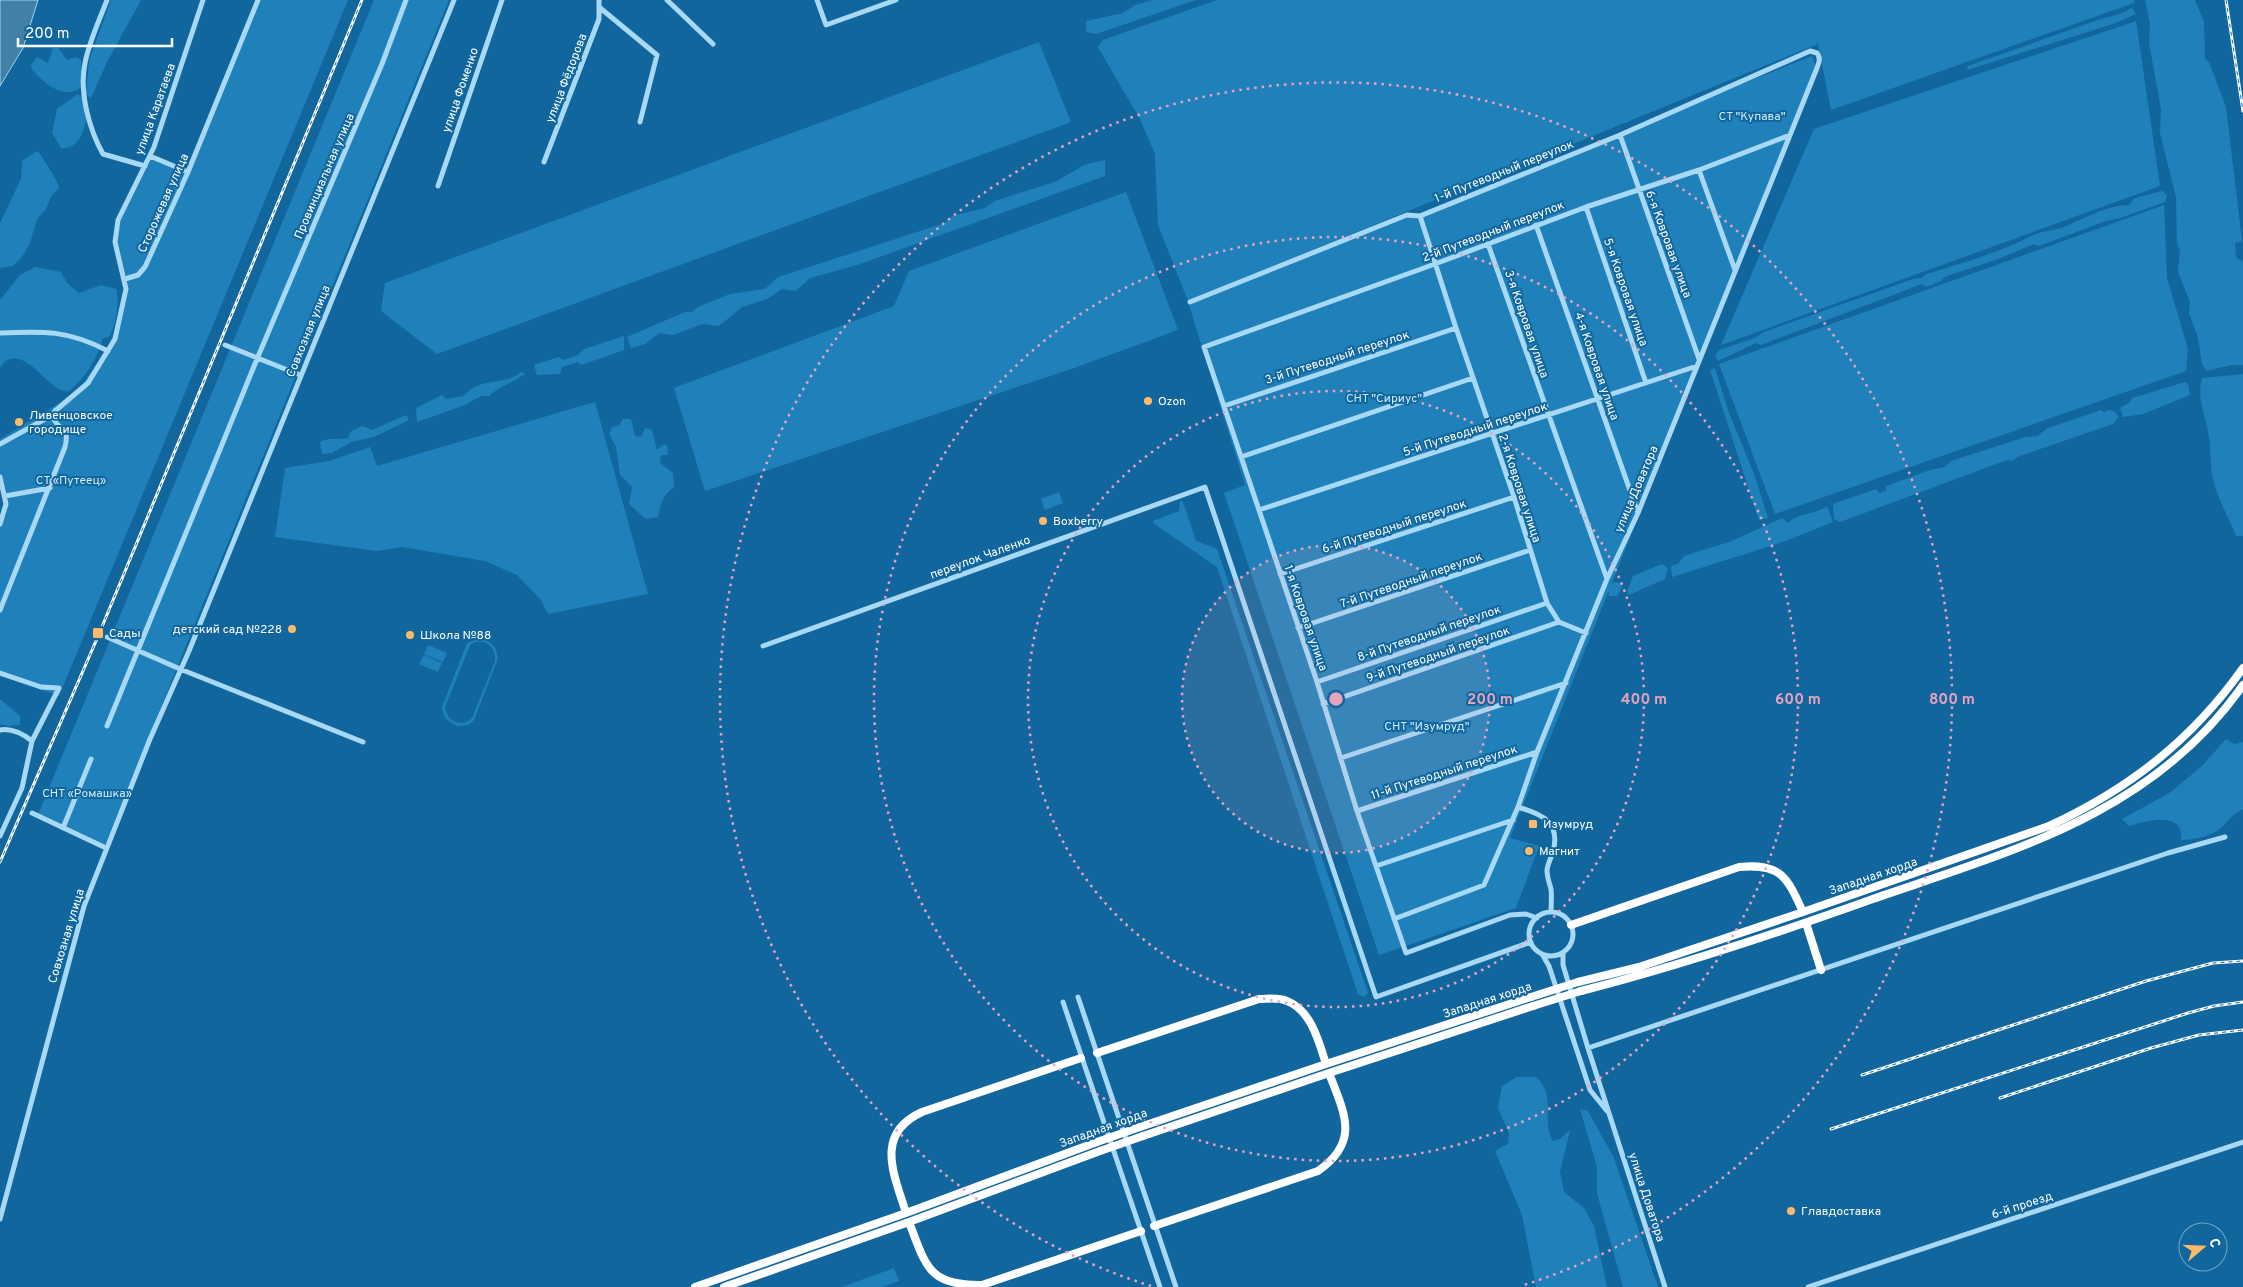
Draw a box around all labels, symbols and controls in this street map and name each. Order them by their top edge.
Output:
scale bar [18,15,171,47]
text: 200 m [25,25,70,44]
street label: улица Фёдорова [543,31,591,125]
street label: улица Фоменко [439,45,483,135]
street label: улица Каратаева [132,61,180,157]
park label: СТ "Купава" [1718,109,1786,125]
street label: Провинциальная улица [291,111,359,242]
street label: 1-й Путеводный переулок [1432,137,1576,207]
street label: Сторожевая улица [135,151,193,256]
street label: 6-я Ковровая улица [1641,188,1695,300]
street label: 2-й Путеводный переулок [1420,197,1567,266]
street label: 5-я Ковровая улица [1599,236,1651,349]
street label: 3-я Ковровая улица [1500,268,1552,380]
street label: Совхозная улица [283,283,335,380]
street label: 4-я Ковровая улица [1570,310,1622,423]
street label: 3-й Путеводный переулок [1263,327,1412,389]
park label: СНТ "Сириус" [1346,391,1422,407]
place label: Ozon [1158,394,1186,410]
marker: Ozon [1142,395,1154,407]
street label: 5-й Путеводный переулок [1401,399,1550,461]
place label: Ливенцовское городище [29,408,113,438]
marker: Ливенцовское городище [13,416,25,428]
street label: 2-я Ковровая улица [1494,432,1544,545]
street label: улица Доватора [1611,443,1662,535]
park label: СТ «Путеец» [36,473,106,489]
street label: 6-й Путеводный переулок [1320,496,1469,558]
place label: Boxberry [1053,514,1103,530]
marker: Boxberry [1037,515,1049,527]
street label: переулок Чаленко [928,532,1033,584]
street label: 7-й Путеводный переулок [1338,549,1485,613]
street label: 1-я Ковровая улица [1279,563,1331,673]
street label: 8-й Путеводный переулок [1355,602,1503,666]
place label: детский сад №228 [173,622,282,638]
marker: детский сад №228 [286,623,298,635]
street label: 9-й Путеводный переулок [1364,623,1512,687]
marker: Сады [91,626,105,640]
place label: Сады [109,626,141,642]
place label: Школа №88 [420,628,491,644]
marker: Школа №88 [404,629,416,641]
centre of rings [1327,690,1345,708]
text: 200 m [1467,691,1513,710]
text: 400 m [1621,691,1667,710]
text: 600 m [1775,691,1821,710]
text: 800 m [1929,691,1975,710]
park label: СНТ "Изумруд" [1384,719,1470,735]
street label: 11-й Путеводный переулок [1369,742,1520,804]
park label: СНТ «Ромашка» [42,786,132,802]
place label: Изумруд [1543,817,1593,833]
marker: Изумруд [1527,818,1539,830]
place label: Магнит [1539,844,1580,860]
marker: Магнит [1523,845,1535,857]
street label: Западная хорда [1827,854,1920,900]
street label: Совхозная улица [45,887,89,986]
street label: Западная хорда [1441,979,1534,1023]
street label: Западная хорда [1057,1106,1150,1152]
street label: улица Доватора [1624,1151,1668,1244]
street label: 6-й проезд [1990,1189,2055,1223]
place label: Главдоставка [1801,1204,1881,1220]
marker: Главдоставка [1785,1205,1797,1217]
north arrow [2178,1222,2228,1272]
text: С [2204,1236,2223,1250]

